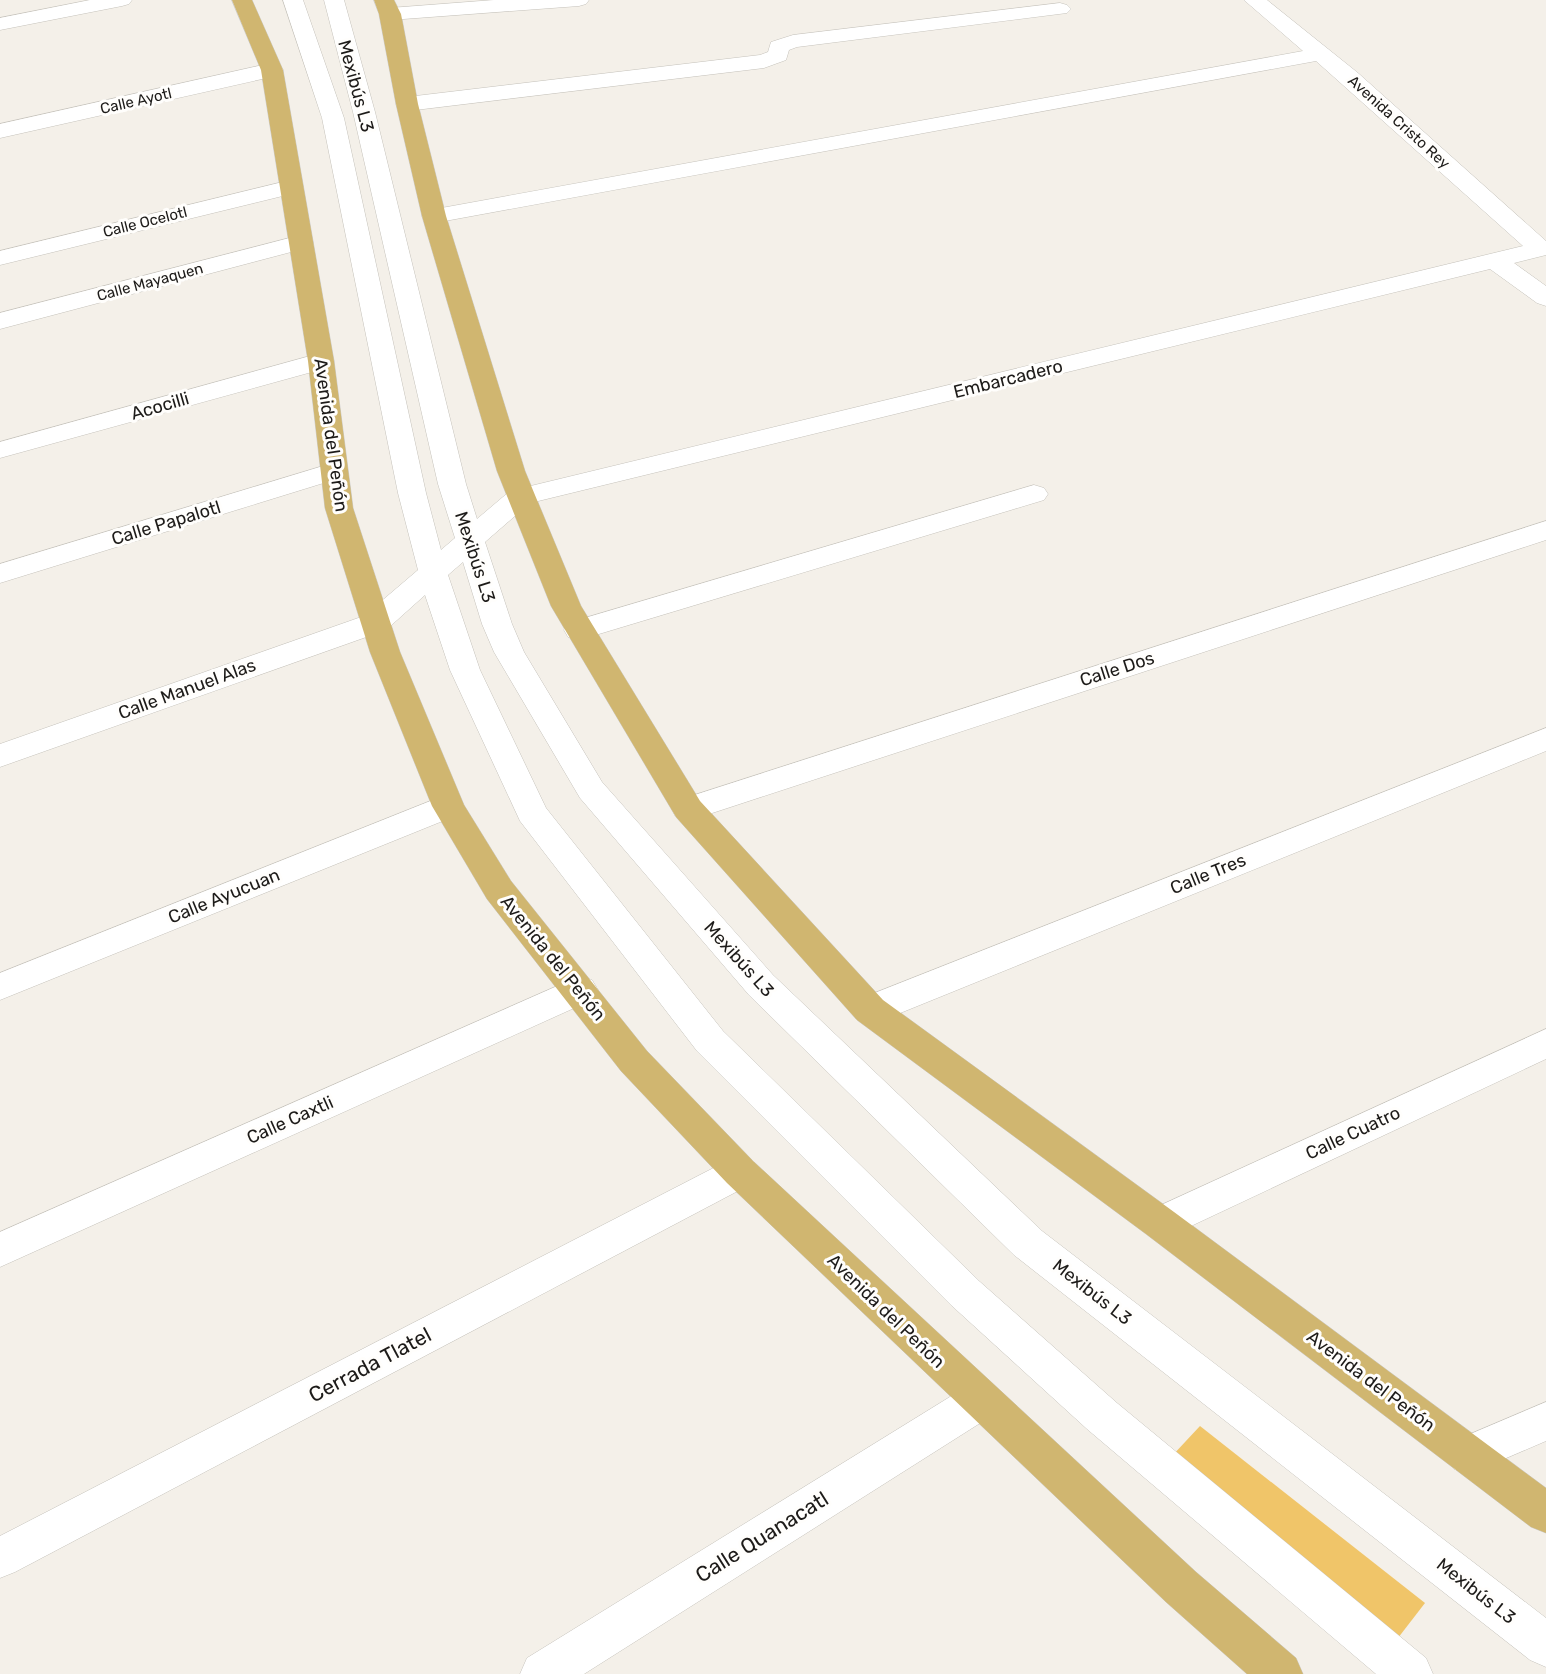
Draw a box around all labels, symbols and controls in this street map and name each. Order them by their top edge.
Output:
street label: Mexibús L3 [333,38,379,134]
street label: Avenida Cristo Rey [1344,72,1454,172]
street label: Calle Ayotl [98,84,174,118]
street label: Calle Ocelotl [101,203,189,241]
street label: Calle Mayaquen [95,259,205,305]
street label: Embarcadero [951,355,1065,403]
street label: Avenida del Peñón [309,357,353,513]
street label: Acocilli [128,387,192,425]
street label: Calle Papalotl [109,496,223,550]
street label: Mexibús L3 [450,509,500,605]
street label: Calle Dos [1077,647,1157,691]
street label: Calle Manuel Alas [115,654,259,724]
street label: Calle Tres [1167,849,1249,899]
street label: Calle Ayucuan [165,864,283,928]
street label: Avenida del Peñón [496,891,610,1025]
street label: Mexibús L3 [699,917,779,1001]
street label: Calle Caxtli [243,1091,337,1149]
street label: Calle Cuatro [1302,1102,1404,1164]
street label: Avenida del Peñón [823,1249,949,1373]
street label: Mexibús L3 [1048,1254,1136,1330]
street label: Cerrada Tlatel [304,1322,435,1407]
street label: Avenida del Peñón [1303,1326,1439,1436]
street label: Calle Quanacatl [691,1486,833,1587]
street label: Mexibús L3 [1432,1553,1520,1629]

